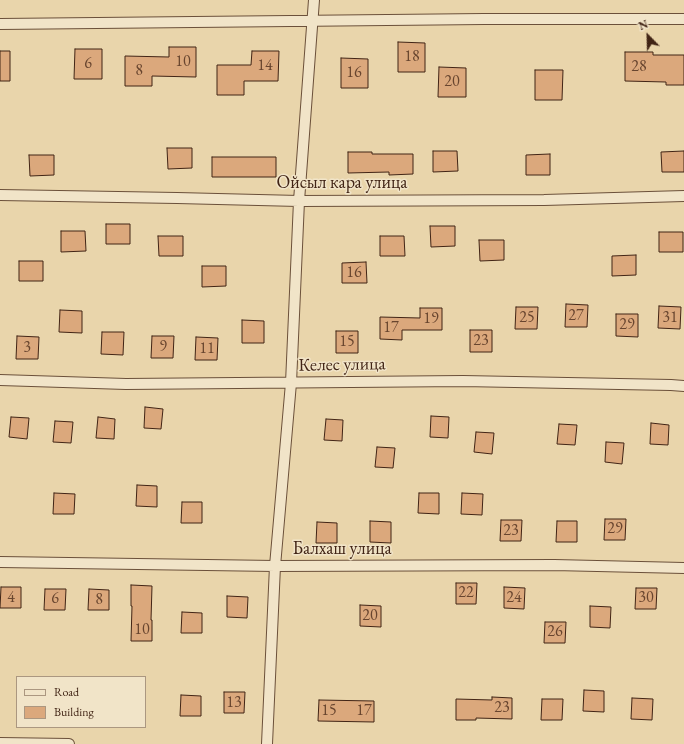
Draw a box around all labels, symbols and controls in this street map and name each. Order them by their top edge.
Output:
north arrow [628,16,668,56]
text: N [636,17,650,33]
house number: 18 [404,47,420,67]
house number: 10 [175,52,191,72]
house number: 6 [84,54,92,74]
house number: 14 [257,56,273,76]
house number: 28 [631,57,647,77]
house number: 8 [135,61,143,81]
house number: 16 [346,63,362,83]
house number: 20 [444,72,460,92]
street label: Ойсыл кара улица [277,172,407,194]
house number: 16 [346,263,362,283]
house number: 27 [568,306,584,326]
house number: 25 [519,308,535,328]
house number: 31 [662,308,678,328]
house number: 19 [423,309,439,329]
house number: 29 [619,315,635,335]
house number: 17 [383,318,399,338]
house number: 23 [473,331,489,351]
house number: 15 [339,332,355,352]
house number: 9 [159,337,167,357]
house number: 3 [23,338,31,358]
house number: 11 [199,339,215,359]
street label: Келес улица [298,353,386,377]
house number: 29 [607,519,623,539]
house number: 23 [503,521,519,541]
street label: Балхаш улица [292,538,392,560]
house number: 22 [458,583,474,603]
house number: 4 [7,588,15,608]
house number: 24 [506,588,522,608]
house number: 30 [638,588,654,608]
house number: 6 [51,589,59,609]
house number: 8 [95,590,103,610]
house number: 20 [362,606,378,626]
house number: 10 [134,620,150,640]
house number: 26 [547,622,563,642]
legend [16,676,146,728]
text: Road [54,684,79,700]
house number: 13 [226,693,242,713]
house number: 23 [494,698,510,718]
house number: 15 [321,701,337,721]
house number: 17 [356,701,372,721]
text: Building [54,704,94,720]

